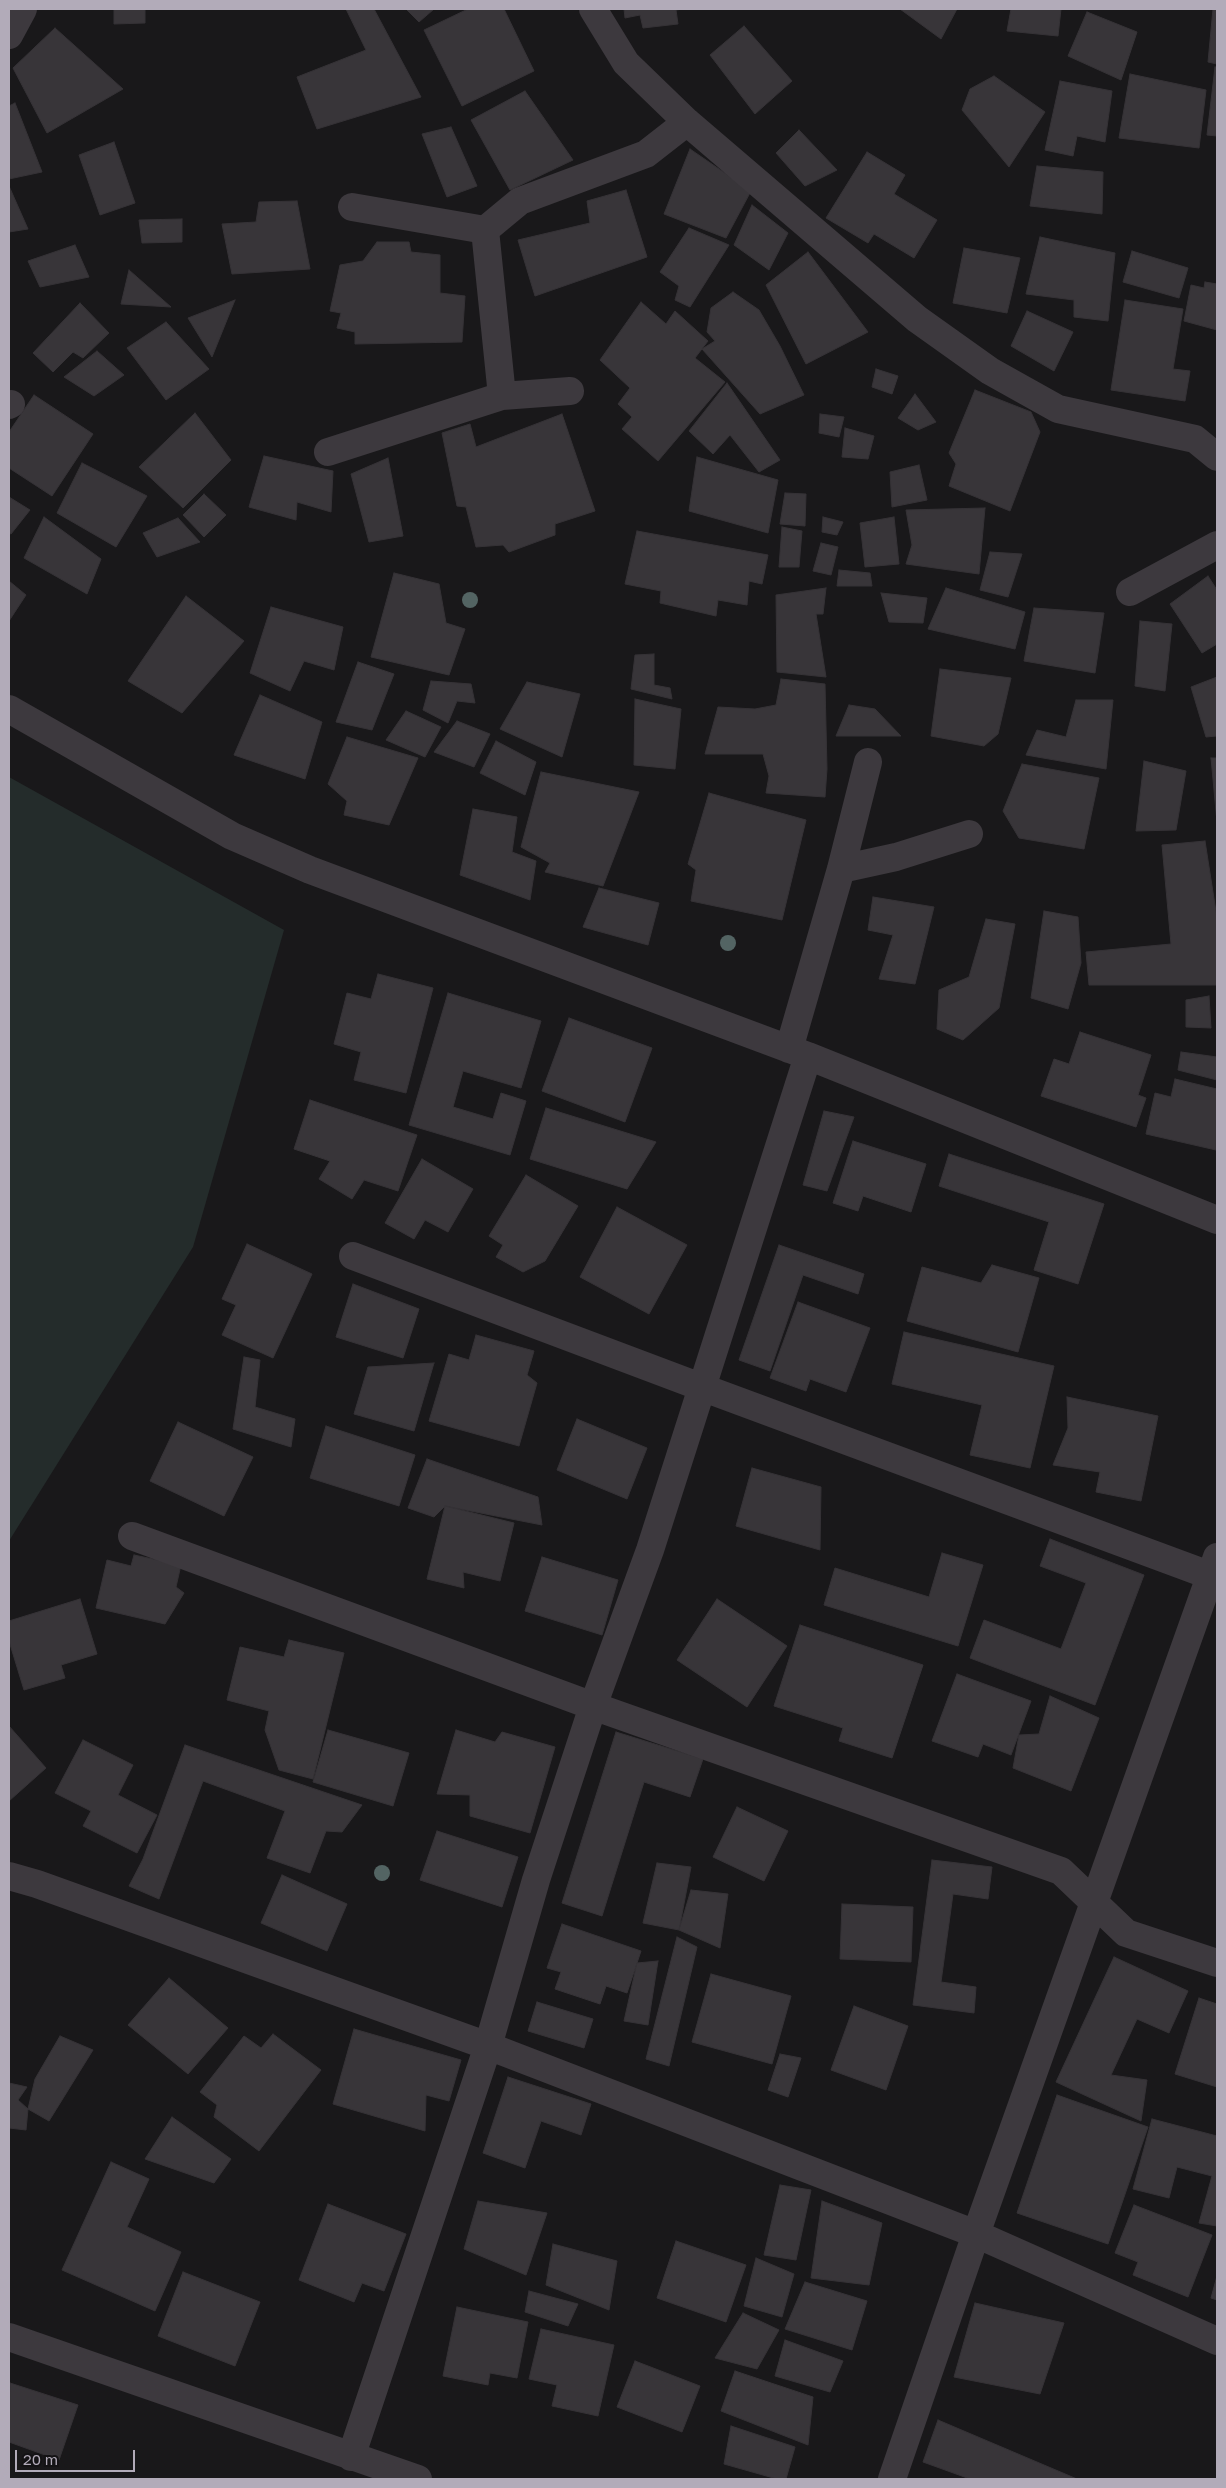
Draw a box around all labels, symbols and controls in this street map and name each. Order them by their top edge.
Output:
scale bar [18,2440,138,2472]
text: 20 m [23,2450,58,2468]

